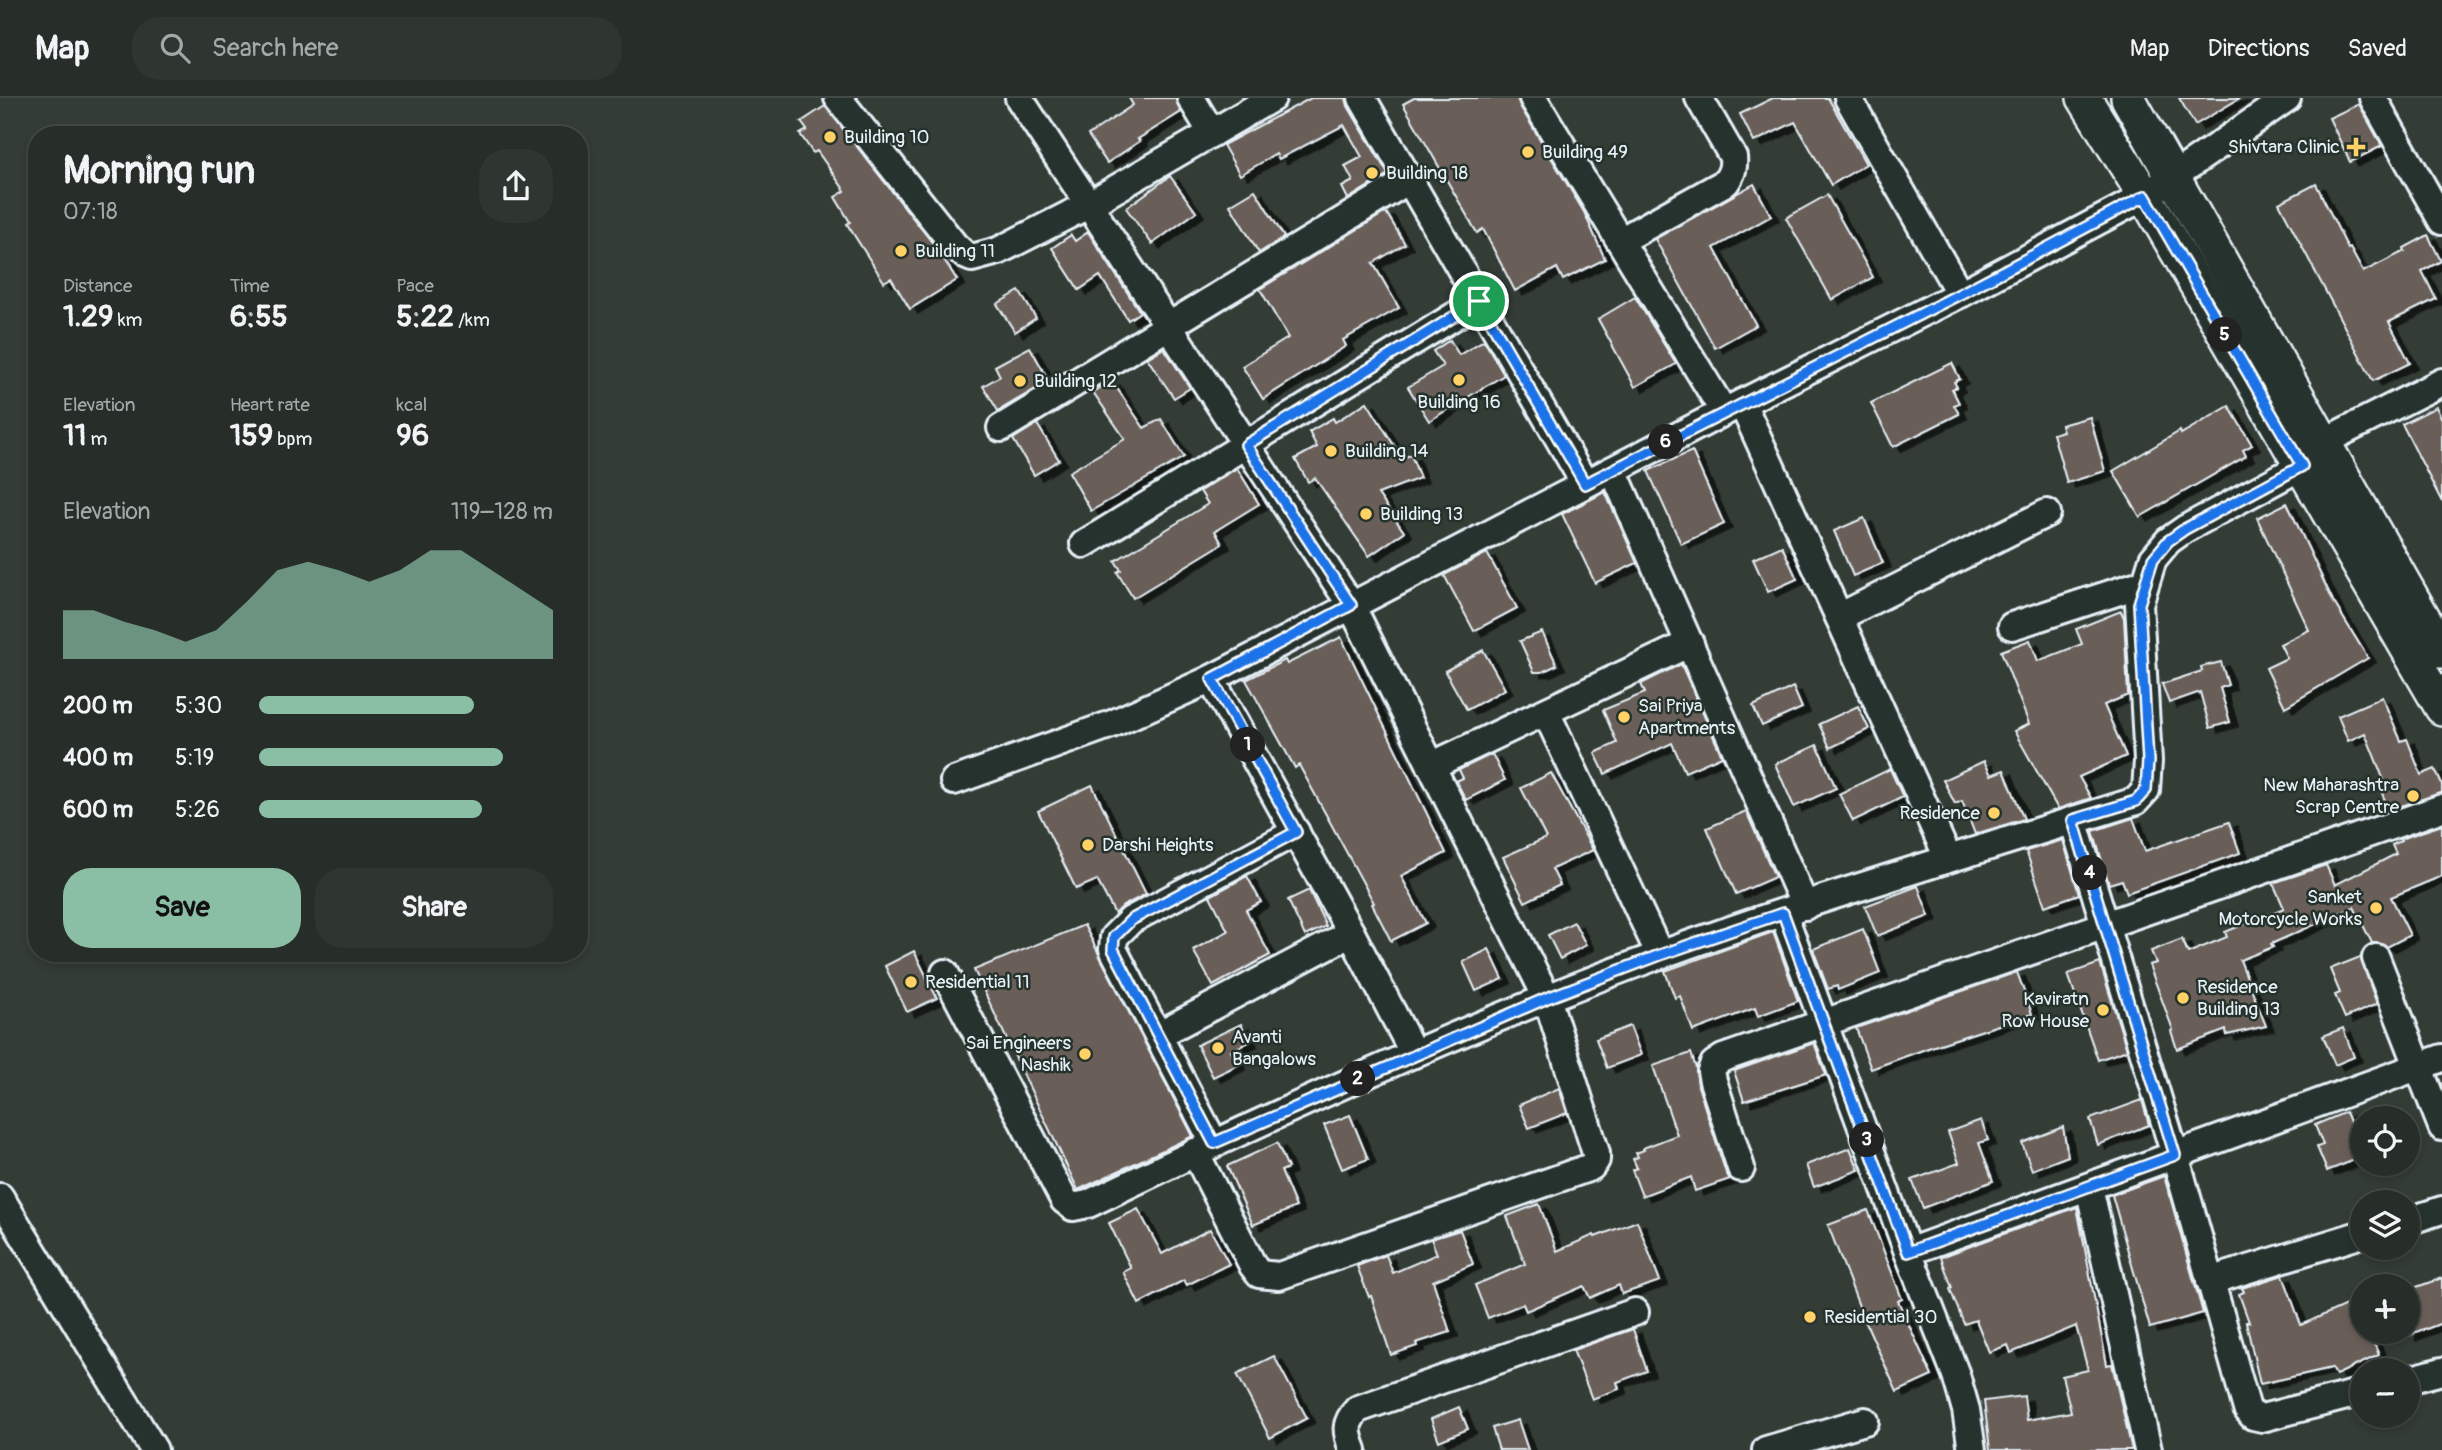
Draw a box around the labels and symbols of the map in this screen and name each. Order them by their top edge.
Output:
place label: Building 10 [844,125,930,149]
marker: Building 10 [822,129,838,145]
place label: Shivtara Clinic [2228,135,2340,159]
marker: Shivtara Clinic [2346,137,2366,157]
place label: Building 49 [1542,140,1628,164]
marker: Building 49 [1520,144,1536,160]
place label: Building 18 [1386,161,1468,185]
marker: Building 18 [1364,165,1380,181]
place label: Building 11 [915,239,995,263]
marker: Building 11 [893,243,909,259]
pin [1449,271,1509,331]
pin: 5 [2208,317,2242,352]
place label: Building 12 [1034,369,1117,393]
marker: Building 16 [1451,372,1467,388]
marker: Building 12 [1012,373,1028,389]
place label: Building 16 [1417,390,1501,414]
pin: 6 [1648,424,1684,460]
place label: Building 14 [1345,439,1429,463]
marker: Building 14 [1323,443,1339,459]
place label: Building 13 [1380,502,1463,526]
marker: Building 13 [1358,506,1374,522]
place label: Sai Priya Apartments [1638,694,1736,740]
marker: Sai Priya Apartments [1616,709,1632,725]
pin: 1 [1230,728,1266,762]
place label: New Maharashtra Scrap Centre [2263,773,2400,819]
marker: New Maharashtra Scrap Centre [2405,788,2421,804]
place label: Residence [1899,801,1981,825]
marker: Residence [1986,805,2002,821]
place label: Darshi Heights [1102,833,1214,857]
marker: Darshi Heights [1080,837,1096,853]
pin: 4 [2072,856,2108,890]
place label: Sanket Motorcycle Works [2218,885,2362,931]
marker: Sanket Motorcycle Works [2368,900,2384,916]
place label: Residential 11 [925,970,1030,994]
marker: Residential 11 [903,974,919,990]
place label: Residence Building 13 [2197,975,2280,1021]
place label: Kaviratn Row House [2001,987,2090,1033]
marker: Residence Building 13 [2175,990,2191,1006]
marker: Kaviratn Row House [2095,1002,2111,1018]
place label: Avanti Bangalows [1232,1025,1317,1071]
place label: Sai Engineers Nashik [965,1031,1071,1077]
marker: Avanti Bangalows [1210,1040,1226,1056]
marker: Sai Engineers Nashik [1077,1046,1093,1062]
pin: 2 [1340,1062,1376,1096]
pin: 3 [1850,1122,1884,1158]
place label: Residential 30 [1824,1305,1937,1329]
marker: Residential 30 [1802,1309,1818,1325]

